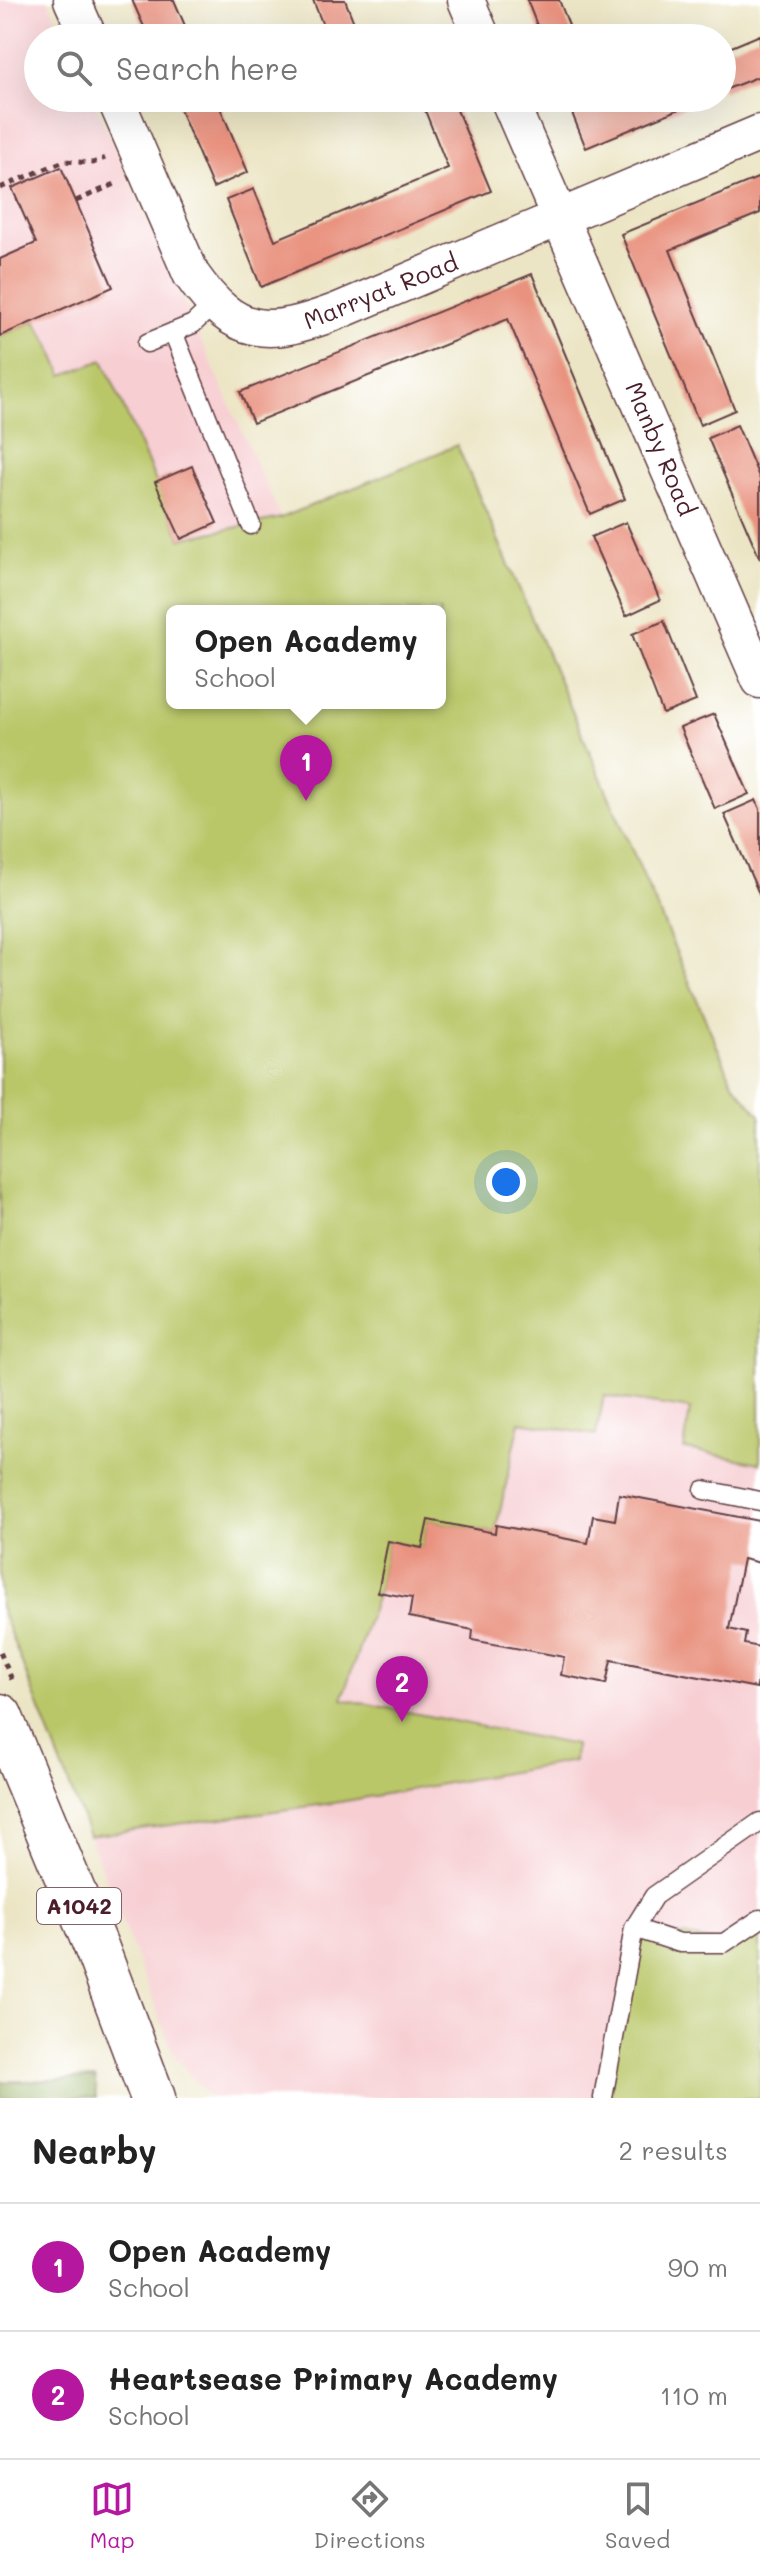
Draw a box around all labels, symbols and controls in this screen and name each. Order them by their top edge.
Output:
search box [24,24,736,112]
icon: search [52,46,96,90]
text: Search here [116,48,299,88]
street label: Marryat Road [299,246,462,336]
street label: Manby Road [619,377,704,520]
popup [166,605,446,709]
text: Open Academy [194,620,418,660]
text: School [194,660,276,694]
pin: 1 [280,735,332,801]
your location [486,1162,526,1202]
pin: 2 [376,1656,428,1722]
road number: A1042 [37,1888,121,1924]
text: Nearby [32,2128,157,2173]
text: 2 results [619,2133,728,2167]
text: Open Academy [108,2230,331,2270]
text: 1 [52,2250,64,2284]
text: 90 m [668,2250,728,2284]
text: School [108,2270,190,2304]
text: Heartsease Primary Academy [108,2358,558,2398]
text: 2 [51,2378,65,2412]
text: 110 m [660,2378,728,2412]
text: School [108,2398,190,2432]
tab: Map [90,2477,135,2554]
tab: Directions [314,2477,426,2554]
tab: Saved [605,2477,670,2554]

